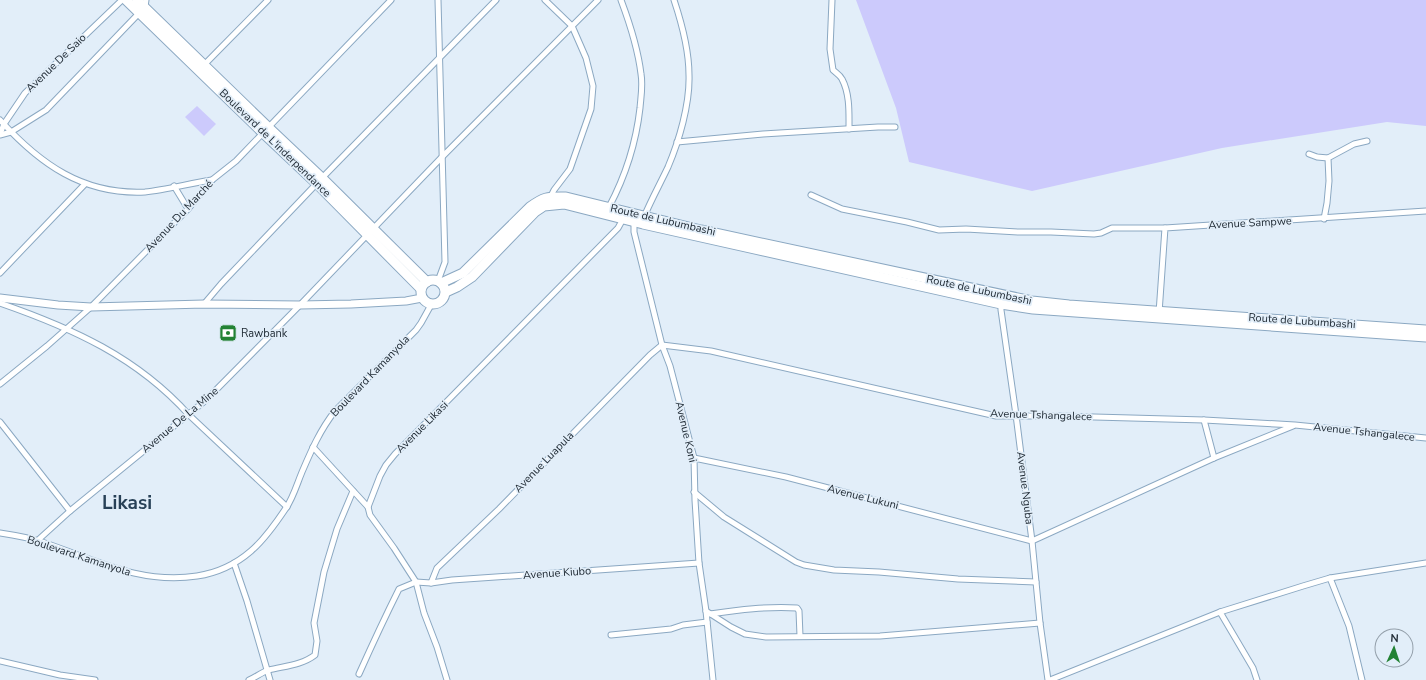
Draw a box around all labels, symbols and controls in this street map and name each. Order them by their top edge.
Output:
street label: Avenue De Saio [23,30,89,96]
street label: Boulevard de L'inderpendance [216,86,334,200]
street label: Avenue Du Marché [142,177,217,255]
street label: Route de Lubumbashi [609,201,717,239]
street label: Avenue Sampwe [1208,213,1292,233]
street label: Route de Lubumbashi [925,271,1033,309]
street label: Route de Lubumbashi [1248,310,1356,332]
bank icon: Rawbank [218,323,238,343]
place label: Rawbank [241,326,288,341]
street label: Boulevard Kamanyola [327,332,413,420]
street label: Avenue De La Mine [138,383,222,457]
street label: Avenue Likasi [393,398,451,456]
street label: Avenue Koni [672,400,700,464]
street label: Avenue Tshangalece [990,406,1092,424]
street label: Avenue Tshangalece [1313,419,1416,445]
street label: Avenue Luapula [511,428,577,496]
street label: Avenue Nguba [1013,451,1037,525]
street label: Avenue Lukuni [826,481,900,513]
district label: Likasi [102,490,152,516]
street label: Boulevard Kamanyola [25,532,133,580]
street label: Avenue Kiubo [522,563,592,583]
north arrow [1374,628,1414,668]
text: N [1390,631,1399,646]

